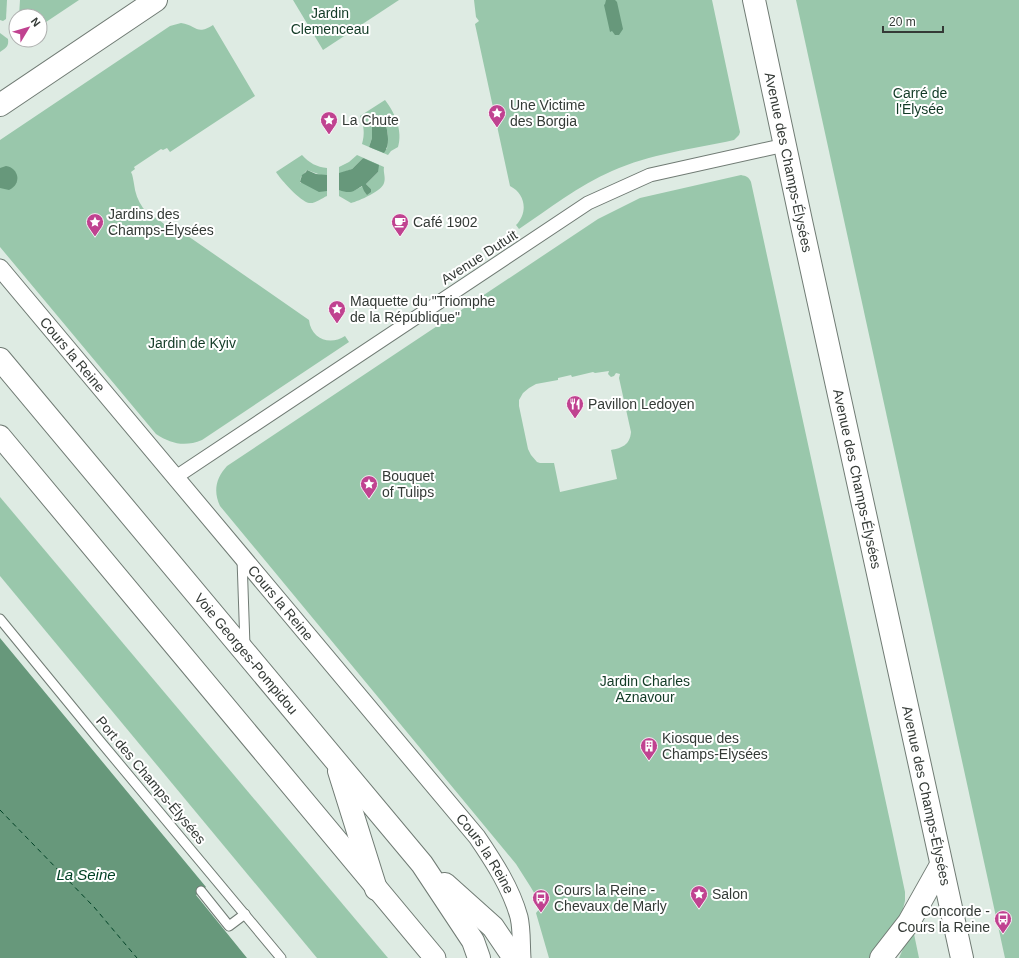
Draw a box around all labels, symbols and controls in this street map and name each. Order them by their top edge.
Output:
park label: Jardin Clemenceau [291,5,369,37]
north arrow [8,8,48,48]
scale bar [883,8,943,34]
text: N [29,15,43,29]
text: 20 m [889,15,916,29]
street label: Avenue des Champs-Élysées [762,71,816,254]
park label: Carré de l'Élysée [893,85,947,117]
place label: Une Victime des Borgia [510,97,585,129]
place icon: Une Victime des Borgia [487,103,507,128]
place icon: La Chute [319,110,339,135]
place label: La Chute [342,112,399,128]
place label: Jardins des Champs-Élysées [108,206,214,238]
place icon: Jardins des Champs-Élysées [85,212,105,237]
cafe icon: Café 1902 [390,212,410,237]
place label: Café 1902 [413,214,478,230]
street label: Avenue Dutuit [438,226,520,288]
place label: Maquette du "Triomphe de la République" [350,293,496,325]
place icon: Maquette du "Triomphe de la République" [327,299,347,324]
street label: Cours la Reine [37,314,109,395]
park label: Jardin de Kyiv [148,335,236,351]
street label: Avenue des Champs-Élysées [830,388,885,570]
restaurant icon: Pavillon Ledoyen [565,394,585,419]
place label: Pavillon Ledoyen [588,396,695,412]
place label: Bouquet of Tulips [382,468,434,500]
place icon: Bouquet of Tulips [359,474,379,499]
street label: Cours la Reine [245,562,317,644]
street label: Voie Georges-Pompidou [191,590,301,717]
park label: Jardin Charles Aznavour [600,673,690,705]
street label: Avenue des Champs-Élysées [899,704,954,887]
street label: Port des Champs-Élysées [93,713,209,847]
place label: Kiosque des Champs-Elysées [662,730,768,762]
building icon: Kiosque des Champs-Elysées [639,736,659,761]
street label: Cours la Reine [453,811,517,896]
water label: La Seine [56,866,116,883]
place label: Cours la Reine - Chevaux de Marly [554,882,667,914]
place icon: Salon [689,884,709,909]
place label: Salon [712,886,748,902]
bus stop icon: Cours la Reine - Chevaux de Marly [531,888,551,913]
place label: Concorde - Cours la Reine [897,903,990,935]
bus stop icon: Concorde - Cours la Reine [993,909,1013,934]

